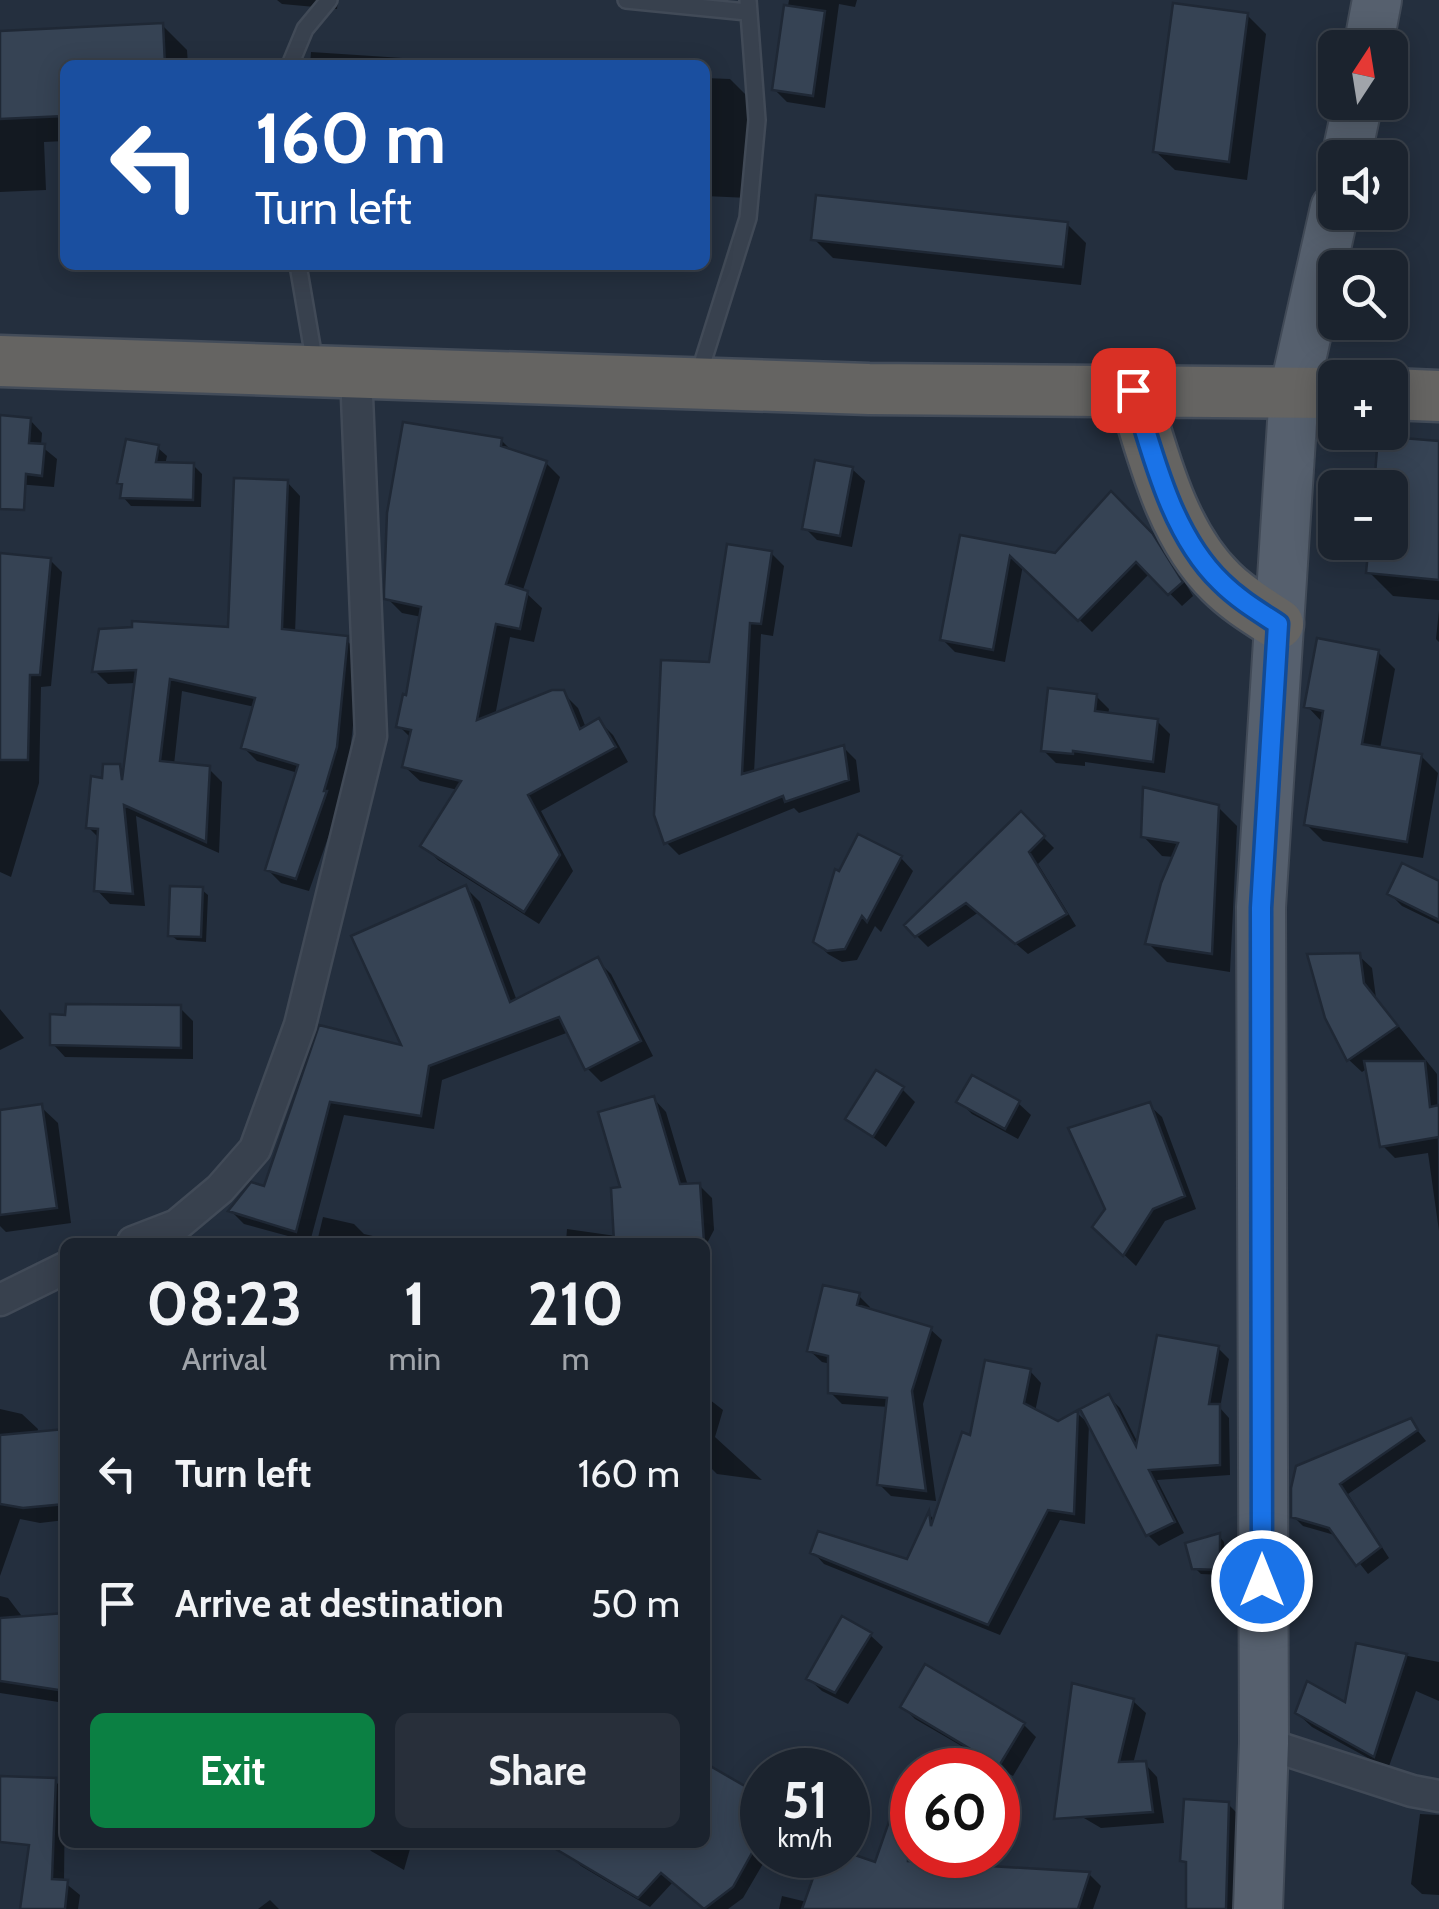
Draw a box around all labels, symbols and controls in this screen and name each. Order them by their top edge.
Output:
north arrow [1318,30,1408,120]
map controls [1318,30,1408,560]
text: 160 m [255,95,446,181]
icon: left [90,100,220,230]
button: sound [1318,140,1408,230]
text: Turn left [255,181,412,235]
button: search [1318,250,1408,340]
pin [1091,348,1176,433]
button: + [1318,360,1408,450]
icon: arrive [1106,363,1161,418]
button: − [1318,470,1408,560]
text: 08:23 [146,1267,302,1340]
text: 1 [404,1267,426,1340]
text: 210 [528,1267,624,1340]
text: Arrival [182,1339,267,1378]
text: min [389,1339,441,1378]
text: m [562,1339,590,1378]
icon: left [90,1446,145,1501]
text: Turn left [175,1450,311,1497]
text: 160 m [578,1450,680,1497]
position arrow [1210,1529,1314,1633]
icon: arrive [90,1576,145,1631]
text: Arrive at destination [175,1580,504,1627]
text: 50 m [591,1580,680,1627]
button: Exit [90,1713,375,1828]
button: Share [395,1713,680,1828]
speed limit sign: 60 [890,1748,1020,1878]
text: 51 [782,1770,828,1831]
text: km/h [778,1823,832,1853]

